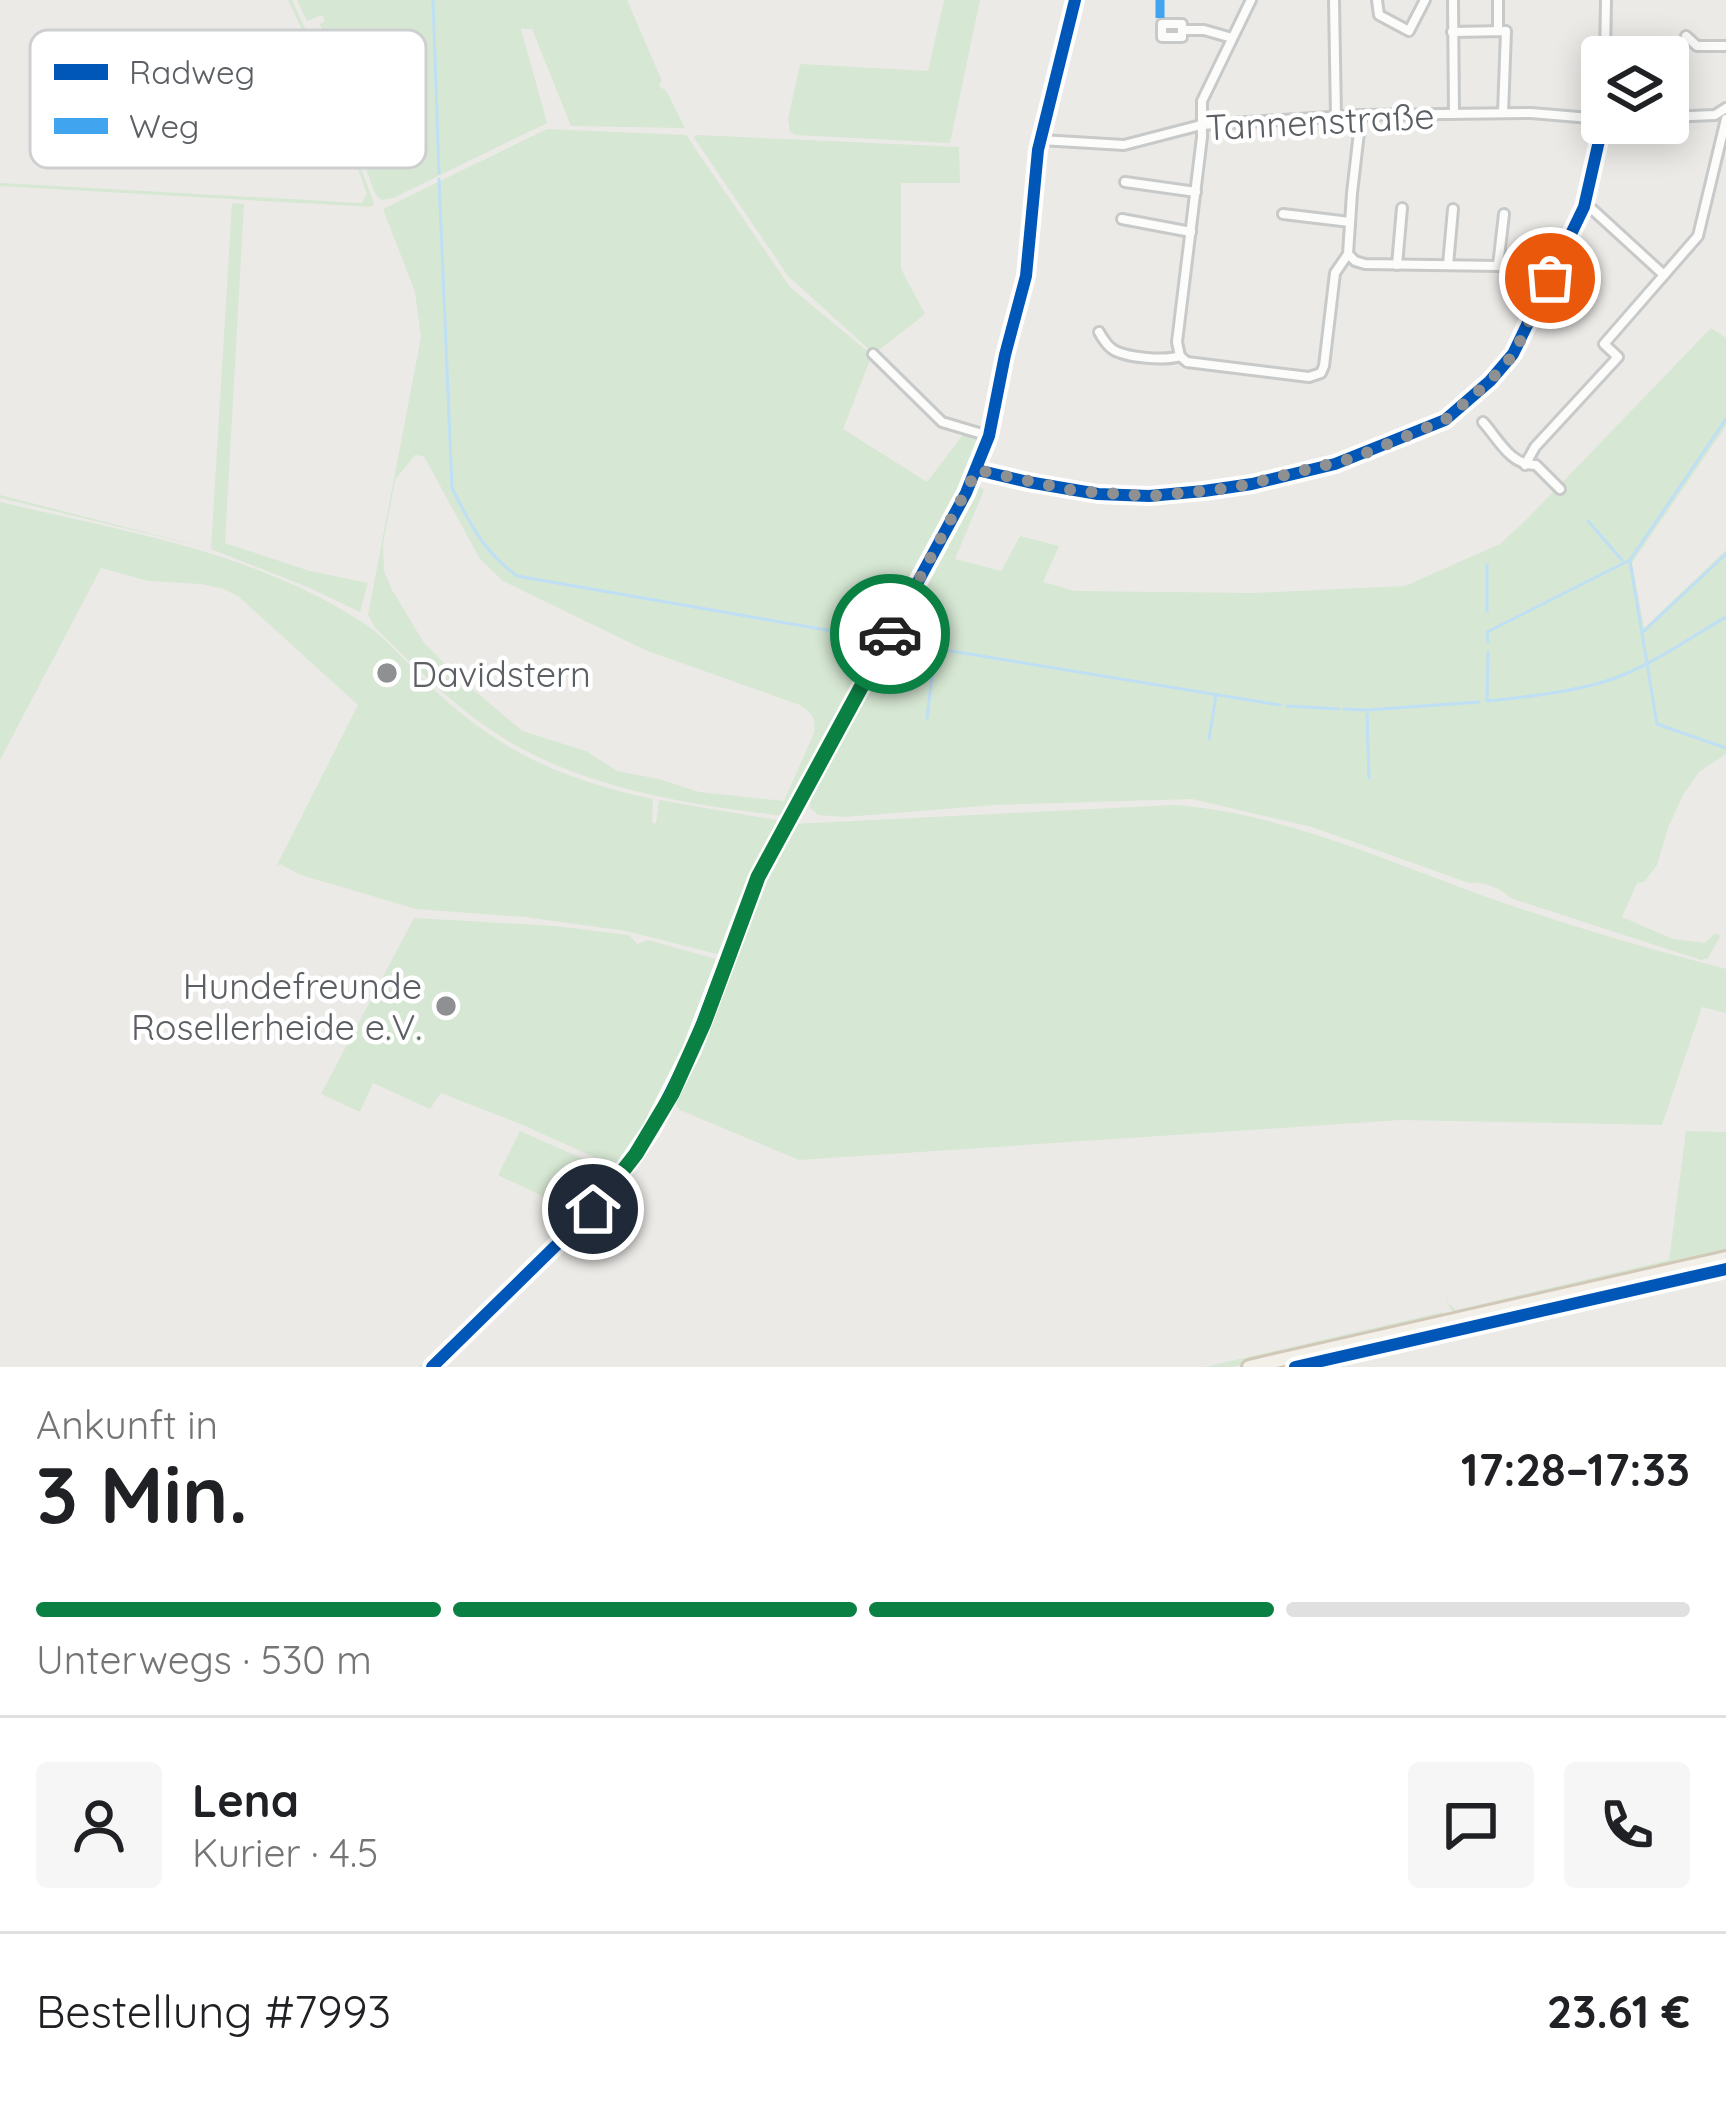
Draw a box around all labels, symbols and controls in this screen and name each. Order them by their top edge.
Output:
legend [30,30,426,168]
map controls [1581,36,1689,144]
button: layers [1581,36,1689,144]
text: Radweg [129,51,255,92]
street label: Tannenstraße [1204,93,1436,149]
text: Weg [129,105,199,146]
pin [1499,227,1601,329]
icon: bag [1517,245,1583,311]
courier [830,574,950,694]
icon: car [857,601,923,667]
place label: Davidstern [411,651,591,696]
marker: Davidstern [374,660,400,686]
place label: Hundefreunde Rosellerheide e.V. [131,963,422,1049]
marker: Hundefreunde Rosellerheide e.V. [433,993,459,1019]
pin [542,1158,644,1260]
icon: home [560,1176,626,1242]
text: Ankunft in [36,1400,218,1449]
text: 17:28–17:33 [1461,1441,1690,1497]
text: 3 Min. [36,1445,248,1543]
text: Unterwegs · 530 m [36,1635,372,1684]
button: person [36,1762,162,1888]
button: chat [1408,1762,1534,1888]
button: phone [1564,1762,1690,1888]
text: Lena [192,1772,299,1828]
text: Kurier · 4.5 [192,1828,378,1877]
text: Bestellung #7993 [36,1983,391,2039]
text: 23.61 € [1547,1983,1690,2039]

